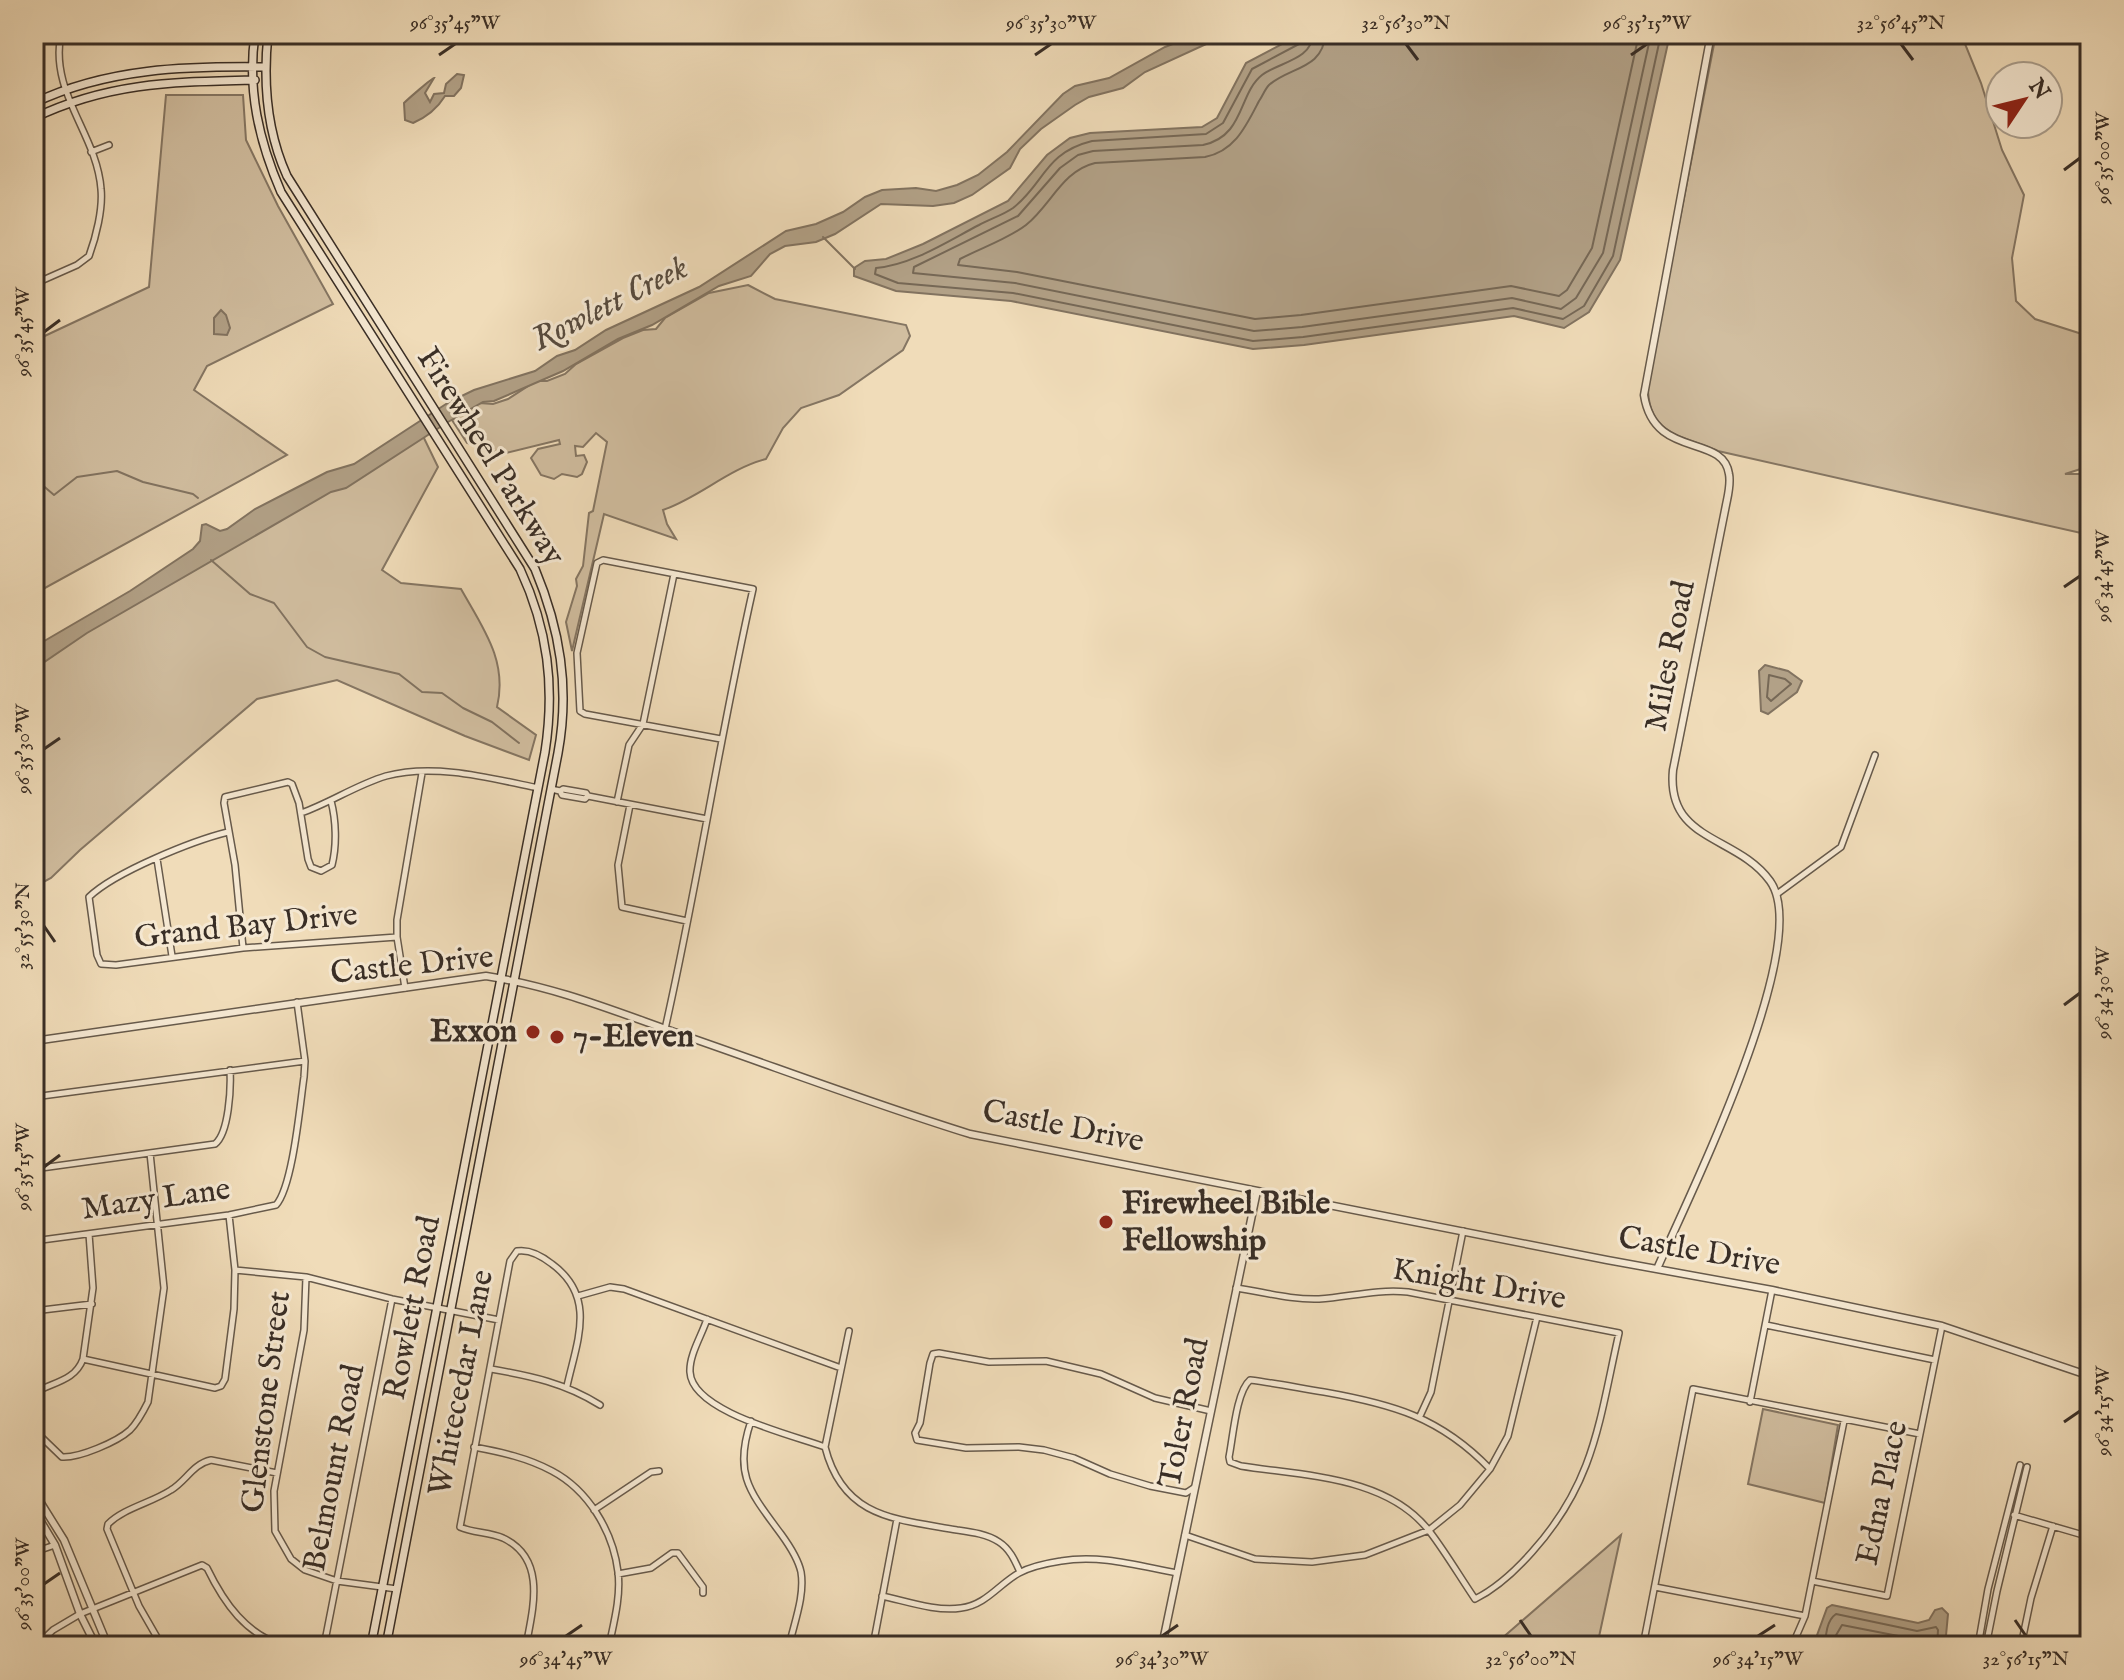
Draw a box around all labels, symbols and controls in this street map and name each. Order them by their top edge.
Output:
text: 96°35'45"W [409,11,501,36]
text: 96°35'30"W [1005,11,1097,36]
text: 32°56'30"N [1362,11,1450,36]
text: 96°35'15"W [1602,11,1692,36]
text: 32°56'45"N [1857,11,1945,36]
north arrow [1984,60,2064,140]
text: N [2021,73,2056,106]
text: 96°35'00"W [2091,111,2116,205]
water label: Rowlett Creek [525,246,696,362]
text: 96°35'45"W [11,286,36,378]
street label: Firewheel Parkway [407,340,574,574]
text: 96°34'45"W [2091,529,2116,623]
street label: Miles Road [1636,576,1706,735]
text: 96°35'30"W [11,703,36,795]
text: 32°55'30"N [11,882,36,970]
street label: Grand Bay Drive [132,895,360,959]
street label: Castle Drive [328,937,496,995]
text: 96°34'30"W [2091,946,2116,1040]
place label: Exxon [430,1012,517,1053]
place label: 7-Eleven [573,1017,694,1058]
marker: Exxon [524,1023,542,1041]
marker: 7-Eleven [548,1028,566,1046]
street label: Castle Drive [979,1091,1147,1163]
text: 96°35'15"W [11,1122,36,1212]
street label: Mazy Lane [79,1169,233,1231]
place label: Firewheel Bible Fellowship [1122,1184,1330,1262]
street label: Rowlett Road [375,1212,451,1403]
marker: Firewheel Bible Fellowship [1097,1213,1115,1231]
street label: Castle Drive [1615,1218,1783,1286]
street label: Knight Drive [1389,1250,1569,1320]
street label: Whitecedar Lane [420,1266,504,1500]
street label: Glenstone Street [233,1289,301,1515]
street label: Toler Road [1150,1334,1220,1491]
street label: Belmount Road [295,1360,375,1575]
text: 96°34'15"W [2091,1365,2116,1457]
street label: Edna Place [1848,1417,1918,1569]
text: 96°35'00"W [11,1537,36,1631]
text: 96°34'45"W [519,1647,613,1672]
text: 96°34'30"W [1115,1647,1209,1672]
text: 32°56'00"N [1485,1647,1577,1672]
text: 96°34'15"W [1712,1647,1804,1672]
text: 32°56'15"N [1983,1647,2069,1672]

